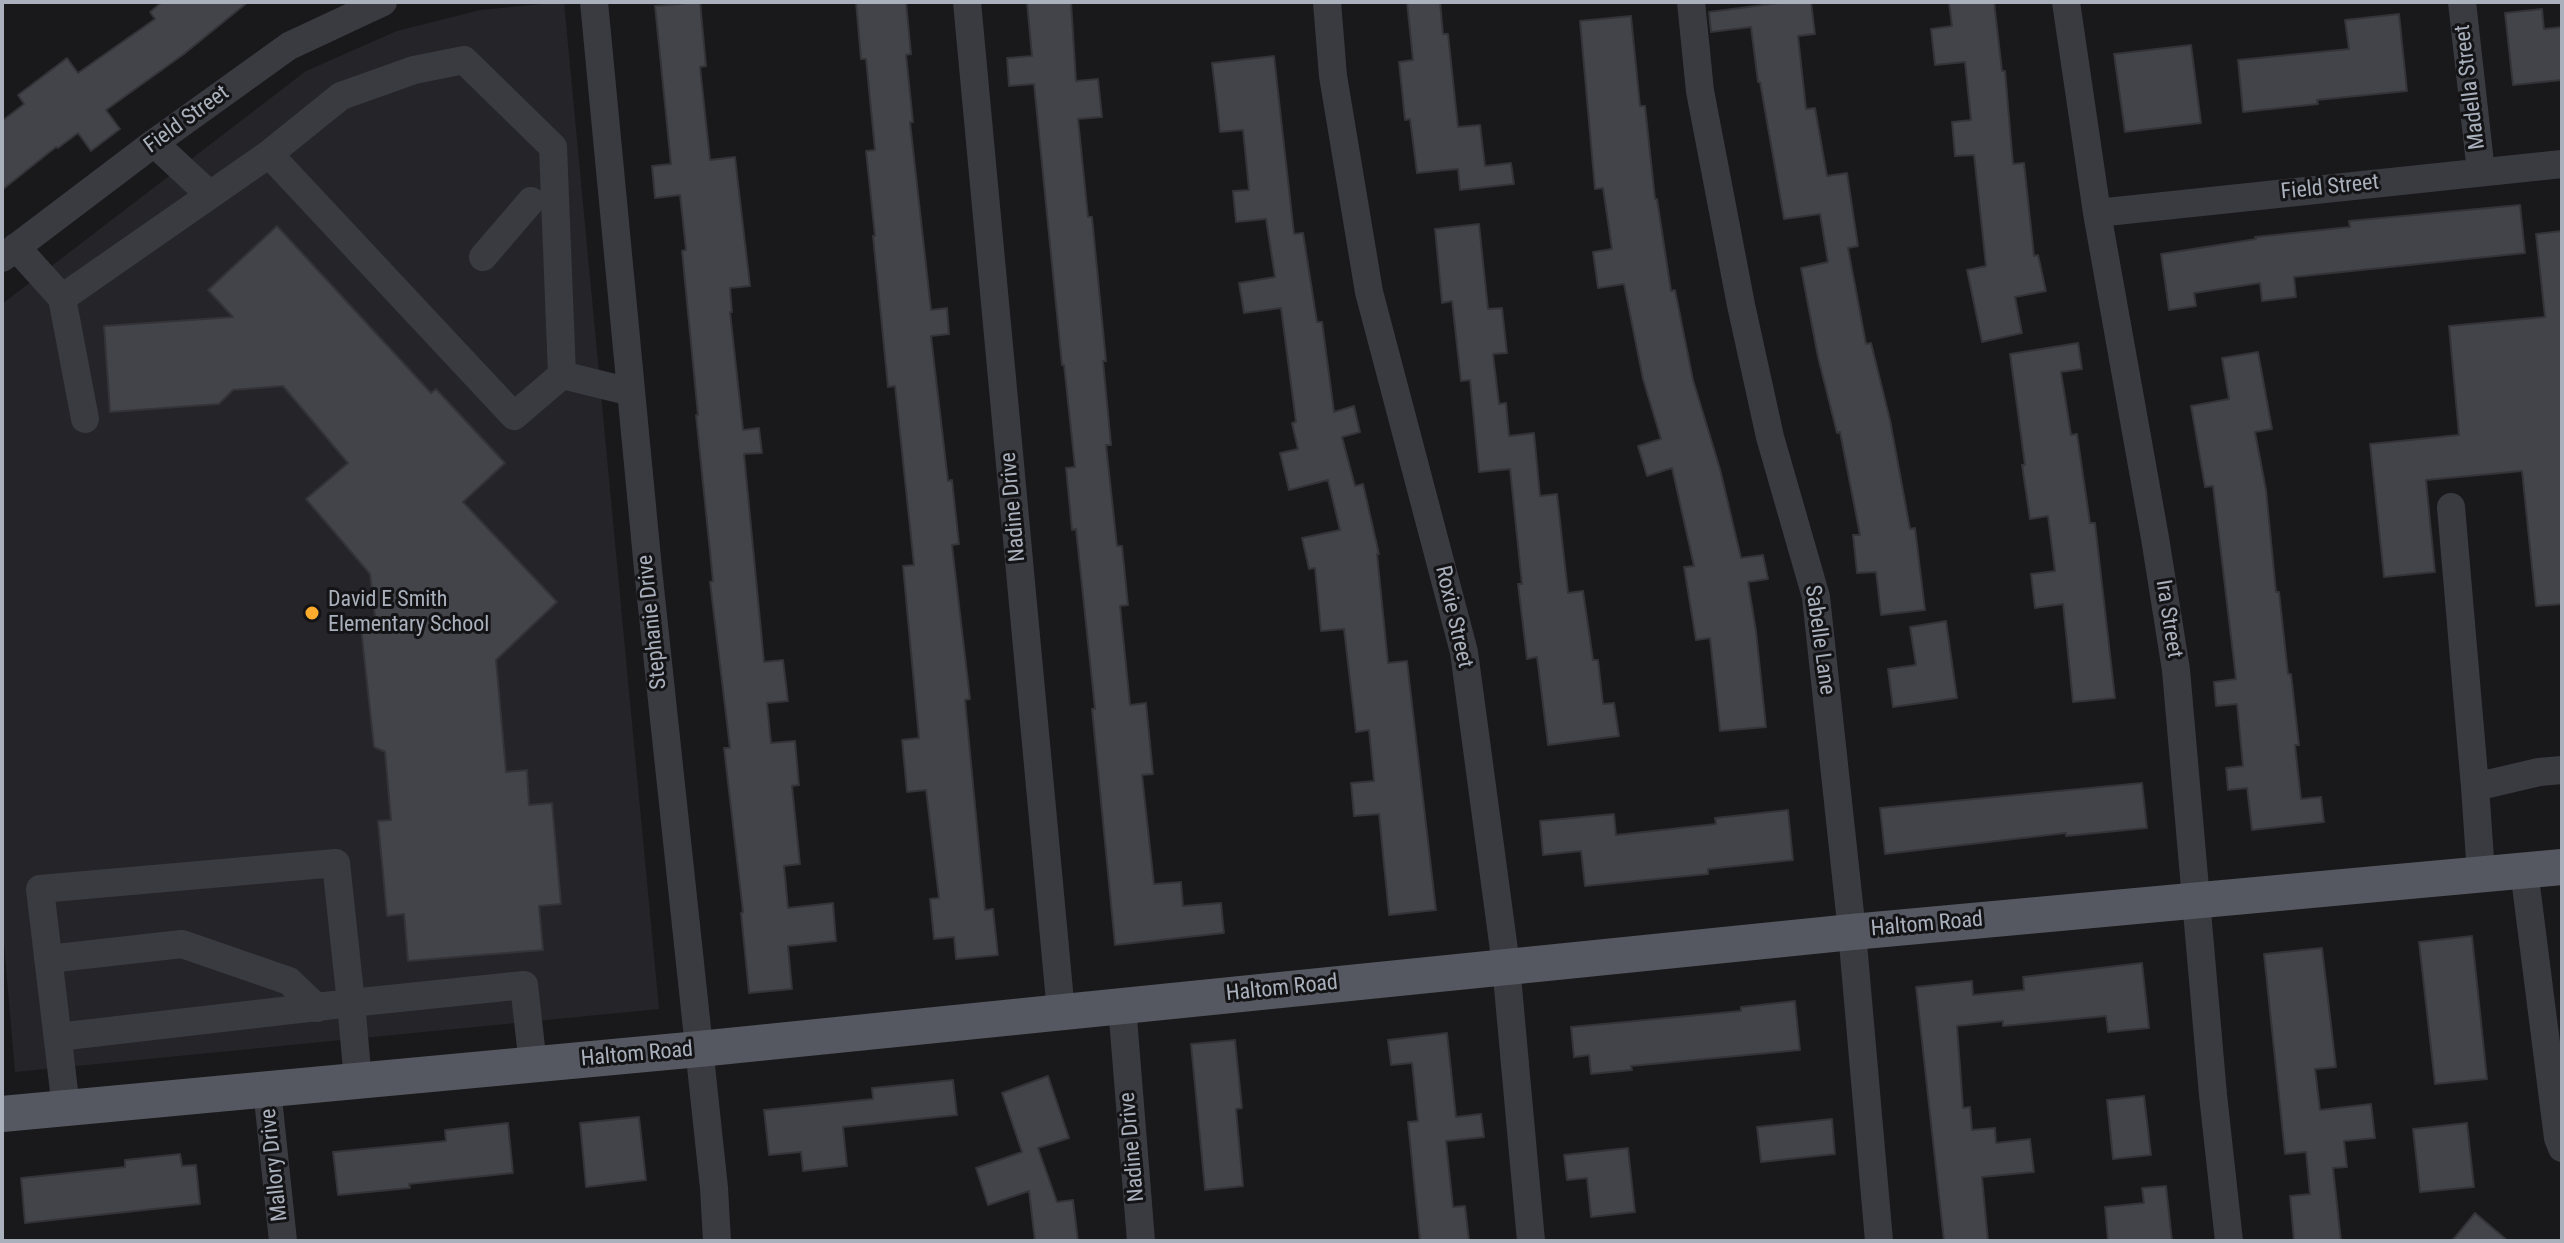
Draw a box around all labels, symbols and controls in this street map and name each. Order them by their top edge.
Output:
street label: Madella Street [2450,23,2492,151]
street label: Field Street [139,80,235,160]
street label: Field Street [2280,170,2380,206]
street label: Nadine Drive [996,451,1032,563]
street label: Stephanie Drive [633,553,673,691]
street label: Roxie Street [1428,563,1478,671]
street label: Ira Street [2149,578,2187,660]
street label: Sabelle Lane [1798,583,1840,697]
place label: David E Smith Elementary School [328,587,489,638]
marker: David E Smith Elementary School [303,604,321,622]
street label: Haltom Road [1870,907,1984,943]
street label: Haltom Road [1225,970,1339,1008]
street label: Haltom Road [580,1037,694,1073]
street label: Nadine Drive [1115,1091,1151,1203]
street label: Mallory Drive [256,1107,294,1223]

